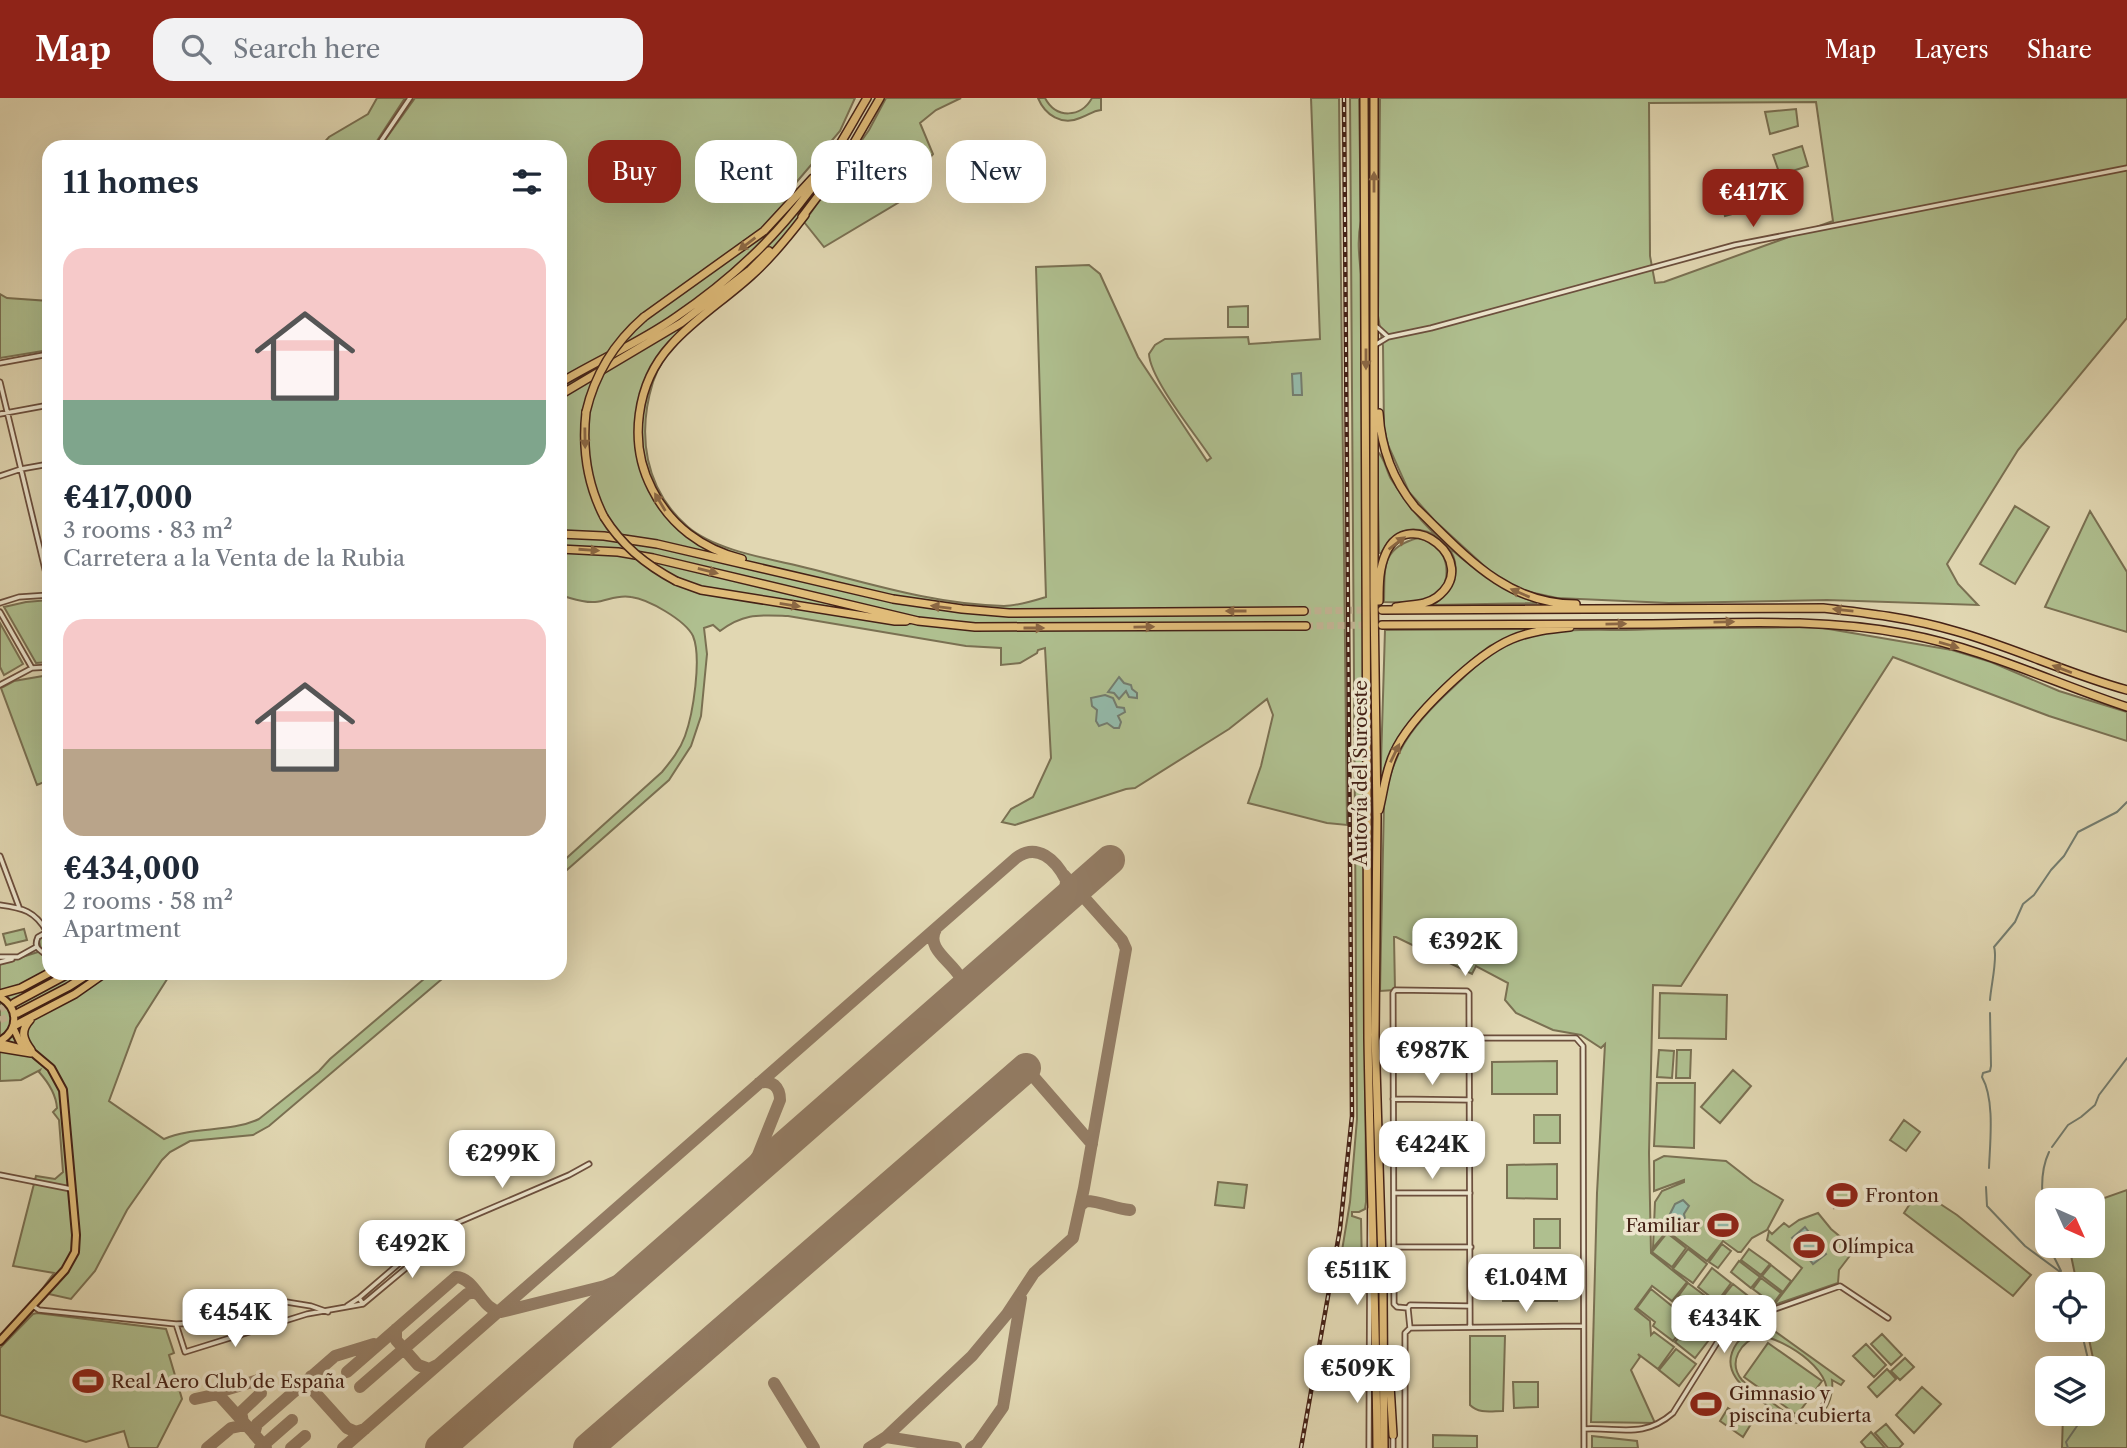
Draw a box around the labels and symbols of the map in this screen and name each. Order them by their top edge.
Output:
pin: €417K [1704,170,1802,229]
one-way arrow [1368,171,1380,193]
one-way arrow [738,237,756,251]
one-way arrow [1360,348,1372,370]
one-way arrow [579,427,590,449]
one-way arrow [653,492,666,512]
one-way arrow [1388,536,1406,550]
one-way arrow [578,545,600,556]
one-way arrow [697,566,719,577]
one-way arrow [1509,587,1530,598]
one-way arrow [780,600,802,611]
one-way arrow [930,601,952,612]
one-way arrow [1225,605,1247,617]
one-way arrow [1832,605,1854,616]
one-way arrow [1713,617,1735,628]
one-way arrow [1605,619,1627,630]
one-way arrow [1134,621,1156,633]
one-way arrow [1024,622,1046,634]
one-way arrow [1938,640,1960,651]
one-way arrow [2052,663,2073,674]
street label: Autovía del Suroeste [1349,680,1372,867]
one-way arrow [1389,743,1400,763]
pin: €392K [1416,918,1514,978]
pin: €987K [1383,1028,1481,1087]
pin: €424K [1383,1122,1481,1181]
pin: €299K [453,1130,551,1190]
sports icon: Fronton [1825,1178,1859,1212]
place label: Fronton [1865,1184,1939,1207]
north arrow [2035,1188,2105,1258]
sports icon: Familiar [1706,1208,1740,1242]
place label: Familiar [1625,1214,1700,1237]
pin: €492K [363,1220,461,1280]
sports icon: Olímpica [1792,1229,1826,1263]
place label: Olímpica [1832,1235,1914,1258]
pin: €511K [1308,1248,1406,1307]
pin: €1.04M [1469,1254,1583,1314]
pin: €454K [186,1290,284,1349]
pin: €434K [1675,1296,1773,1355]
pin: €509K [1308,1346,1406,1405]
sports icon: Real Aero Club de España [71,1364,105,1398]
place label: Real Aero Club de España [111,1370,345,1393]
place label: Gimnasio y piscina cubierta [1729,1382,1872,1427]
sports icon: Gimnasio y piscina cubierta [1689,1387,1723,1421]

